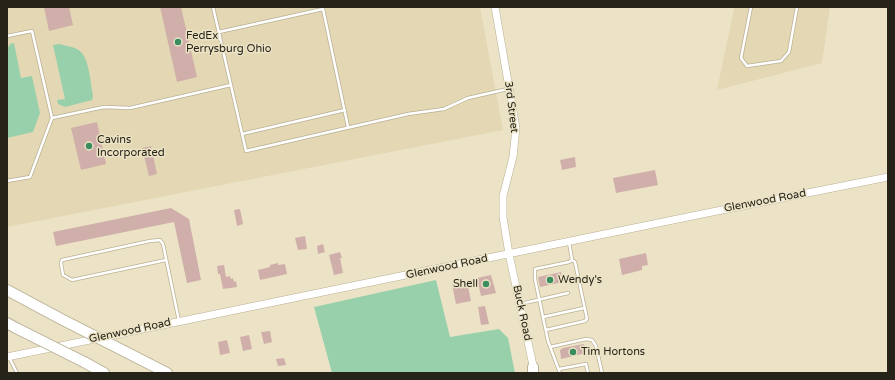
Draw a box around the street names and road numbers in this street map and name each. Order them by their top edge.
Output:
street label: 3rd Street [501,80,521,134]
street label: Glenwood Road [723,187,807,215]
street label: Glenwood Road [405,252,489,282]
street label: Buck Road [510,284,534,342]
street label: Glenwood Road [88,316,172,346]

